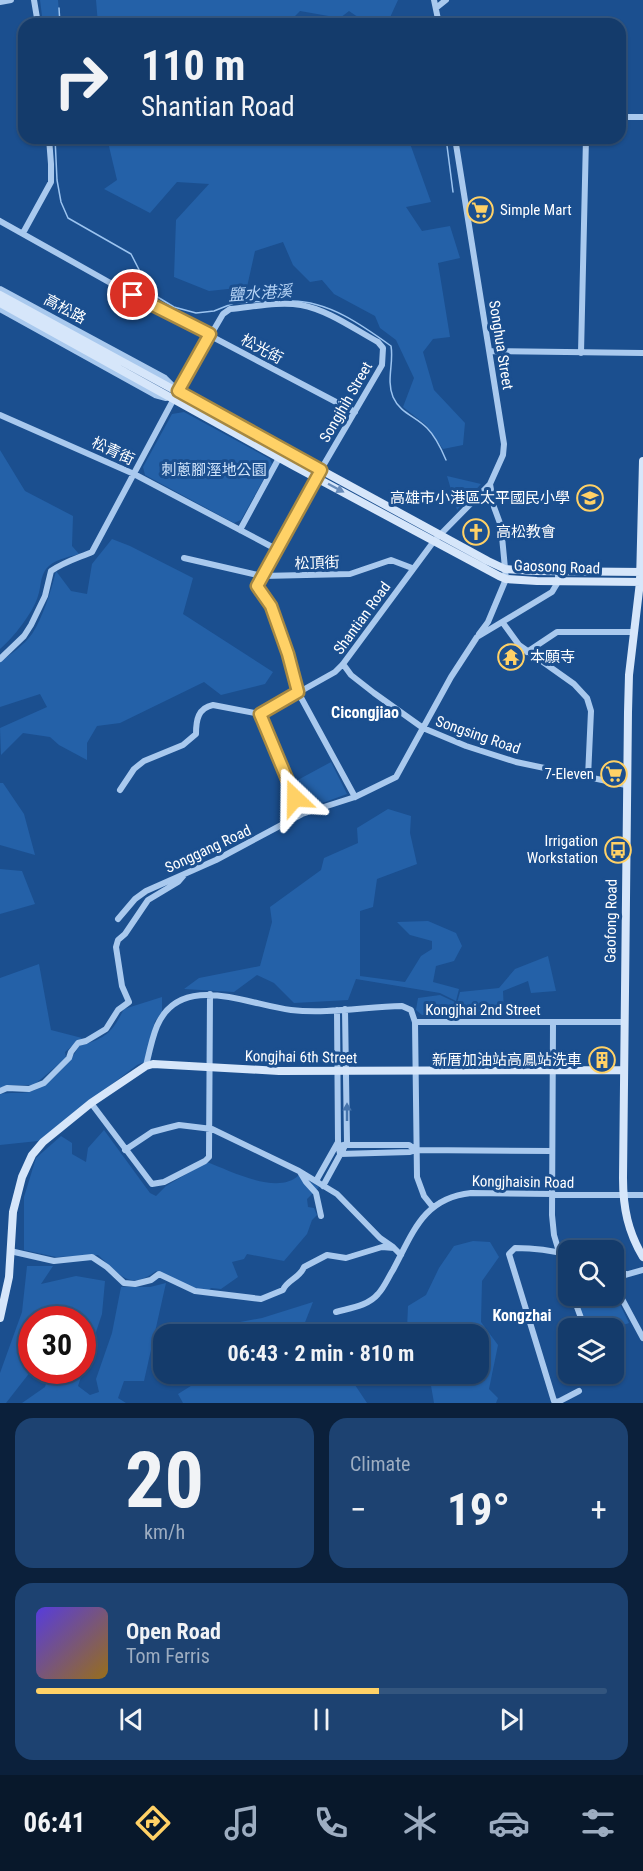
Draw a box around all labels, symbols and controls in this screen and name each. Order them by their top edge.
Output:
text: 110 m [141,41,246,90]
icon: right [42,42,120,120]
text: Shantian Road [141,91,295,123]
supermarket icon: Simple Mart [465,195,495,225]
place label: Simple Mart [500,201,572,219]
pin [107,269,158,320]
icon: arrive [116,278,149,311]
water label: 鹽水港溪 [227,281,295,305]
street label: 高松路 [41,290,89,328]
street label: Songhua Street [485,299,517,391]
street label: 松光街 [238,330,286,368]
street label: Songjhih Street [316,359,376,445]
street label: 松青街 [89,433,137,469]
park label: 刺蔥腳溼地公園 [161,461,267,479]
one-way arrow [328,483,345,493]
school or university icon: 高雄市小港區太平國民小學 [575,483,605,513]
place label: 高雄市小港區太平國民小學 [390,489,570,507]
church icon: 高松教會 [461,517,491,547]
place label: 高松教會 [496,523,556,541]
street label: 松頂街 [294,553,340,573]
street label: Gaosong Road [514,557,600,577]
street label: Shantian Road [330,578,394,658]
temple icon: 本願寺 [496,642,526,672]
place label: 本願寺 [530,648,575,666]
district label: Cicongjiao [331,703,399,722]
street label: Songsing Road [433,712,523,758]
supermarket icon: 7-Eleven [599,759,629,789]
place label: 7-Eleven [544,765,594,783]
position arrow [263,766,327,830]
street label: Songgang Road [162,821,254,877]
place label: Irrigation Workstation [527,832,598,867]
bus stop icon: Irrigation Workstation [603,835,633,865]
street label: Gaofong Road [601,879,621,963]
street label: Kongjhai 2nd Street [425,1001,541,1019]
building icon: 新厝加油站高鳳站洗車 [587,1045,617,1075]
street label: Kongjhai 6th Street [245,1047,357,1067]
place label: 新厝加油站高鳳站洗車 [432,1051,582,1069]
one-way arrow [342,1102,352,1121]
street label: Kongjhaisin Road [472,1172,574,1192]
map controls [558,1240,624,1384]
button: search [558,1240,624,1306]
speed limit sign: 30 [18,1306,96,1384]
district label: Kongzhai [492,1306,552,1325]
button: layers [558,1318,624,1384]
text: 06:43 · 2 min · 810 m [228,1341,414,1366]
text: 20 [125,1435,204,1526]
text: Climate [350,1452,410,1476]
text: 19° [447,1483,510,1536]
text: − [350,1490,367,1529]
text: + [591,1490,607,1529]
text: km/h [144,1520,185,1544]
text: Open Road [126,1619,221,1644]
text: Tom Ferris [126,1644,210,1668]
icon: previous [115,1703,148,1736]
icon: pause [305,1703,338,1736]
icon: next [495,1703,528,1736]
icon: directions [132,1802,174,1844]
icon: music [221,1802,263,1844]
icon: phone [310,1802,352,1844]
icon: climate [399,1802,441,1844]
icon: car [488,1802,530,1844]
icon: filters [577,1802,619,1844]
text: 06:41 [24,1807,85,1839]

